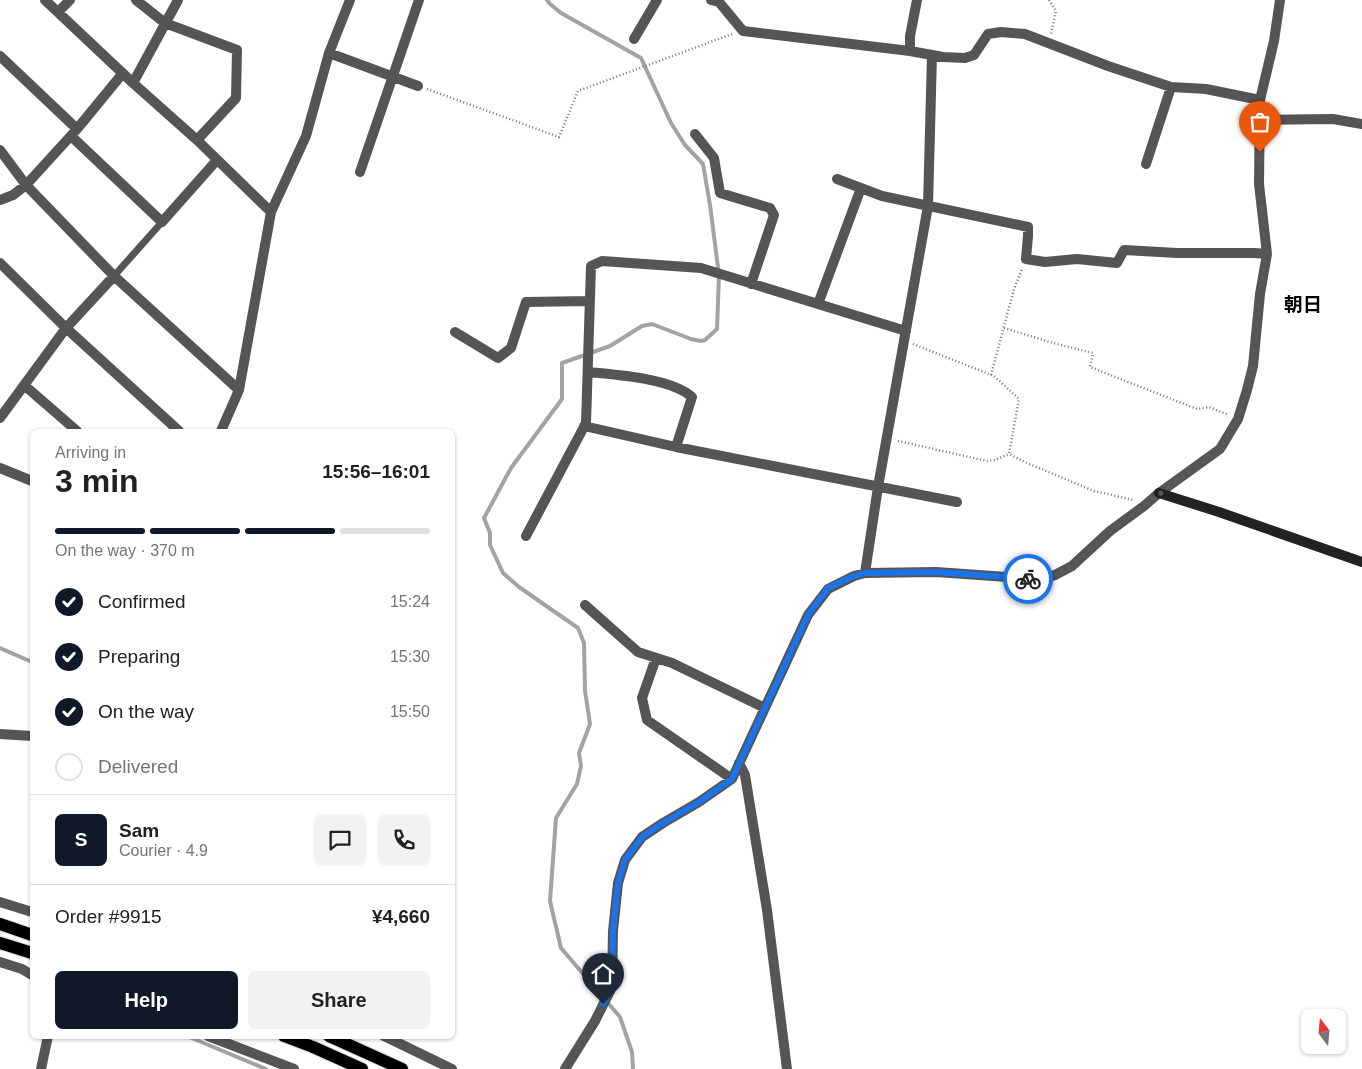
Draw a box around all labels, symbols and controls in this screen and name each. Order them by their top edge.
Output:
pin [1239,101,1281,152]
icon: bag [1246,108,1274,136]
district label: 朝日 [1284,294,1322,315]
text: Arriving in [55,444,126,461]
text: 15:56–16:01 [322,461,430,482]
text: 3 min [55,463,139,499]
text: On the way · 370 m [55,542,195,559]
courier [1003,554,1053,604]
icon: bike [1014,565,1042,593]
icon: check [55,588,83,616]
text: Confirmed [98,591,186,612]
text: 15:24 [390,593,430,610]
icon: check [55,643,83,671]
text: Preparing [98,646,180,667]
text: 15:30 [390,648,430,665]
icon: check [55,698,83,726]
text: On the way [98,701,194,722]
text: 15:50 [390,703,430,720]
text: Delivered [98,756,178,777]
button: chat [314,814,366,866]
button: phone [378,814,430,866]
text: Sam [119,820,159,841]
text: S [75,829,87,850]
text: Courier · 4.9 [119,842,208,859]
text: Order #9915 [55,906,162,927]
text: ¥4,660 [372,906,430,927]
pin [582,953,624,1004]
icon: home [589,960,617,988]
button: Help [55,971,238,1029]
button: Share [248,971,430,1029]
north arrow [1301,1009,1346,1054]
map controls [1301,1009,1346,1054]

